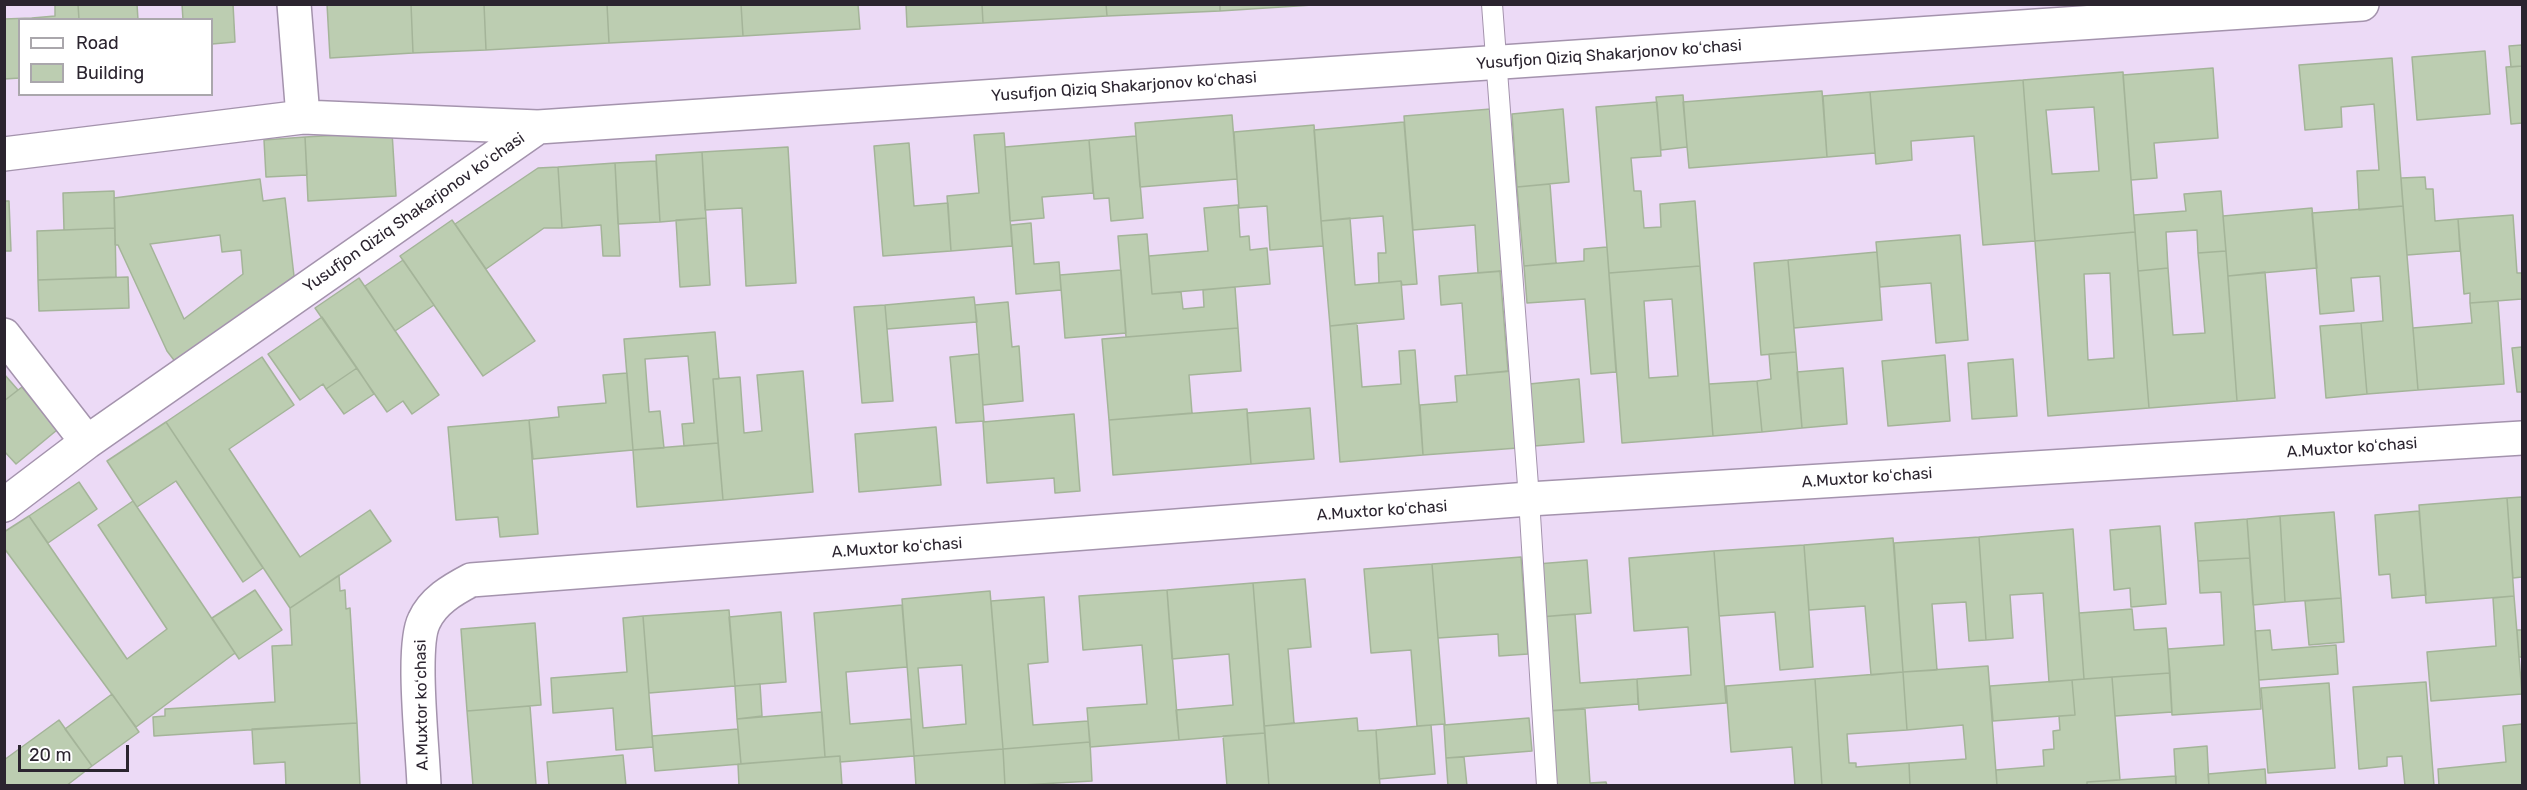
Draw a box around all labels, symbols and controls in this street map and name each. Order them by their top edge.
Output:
legend [18,18,213,96]
text: Road [76,32,119,54]
street label: Yusufjon Qiziq Shakarjonov koʻchasi [1476,36,1742,74]
text: Building [76,62,144,84]
street label: Yusufjon Qiziq Shakarjonov koʻchasi [991,68,1257,106]
street label: Yusufjon Qiziq Shakarjonov koʻchasi [299,129,529,297]
street label: A.Muxtor koʻchasi [2286,434,2418,462]
street label: A.Muxtor koʻchasi [1801,464,1933,492]
street label: A.Muxtor koʻchasi [1316,497,1448,525]
street label: A.Muxtor koʻchasi [831,534,963,562]
street label: A.Muxtor koʻchasi [411,639,433,771]
scale bar [21,733,132,771]
text: 20 m [29,744,71,766]

